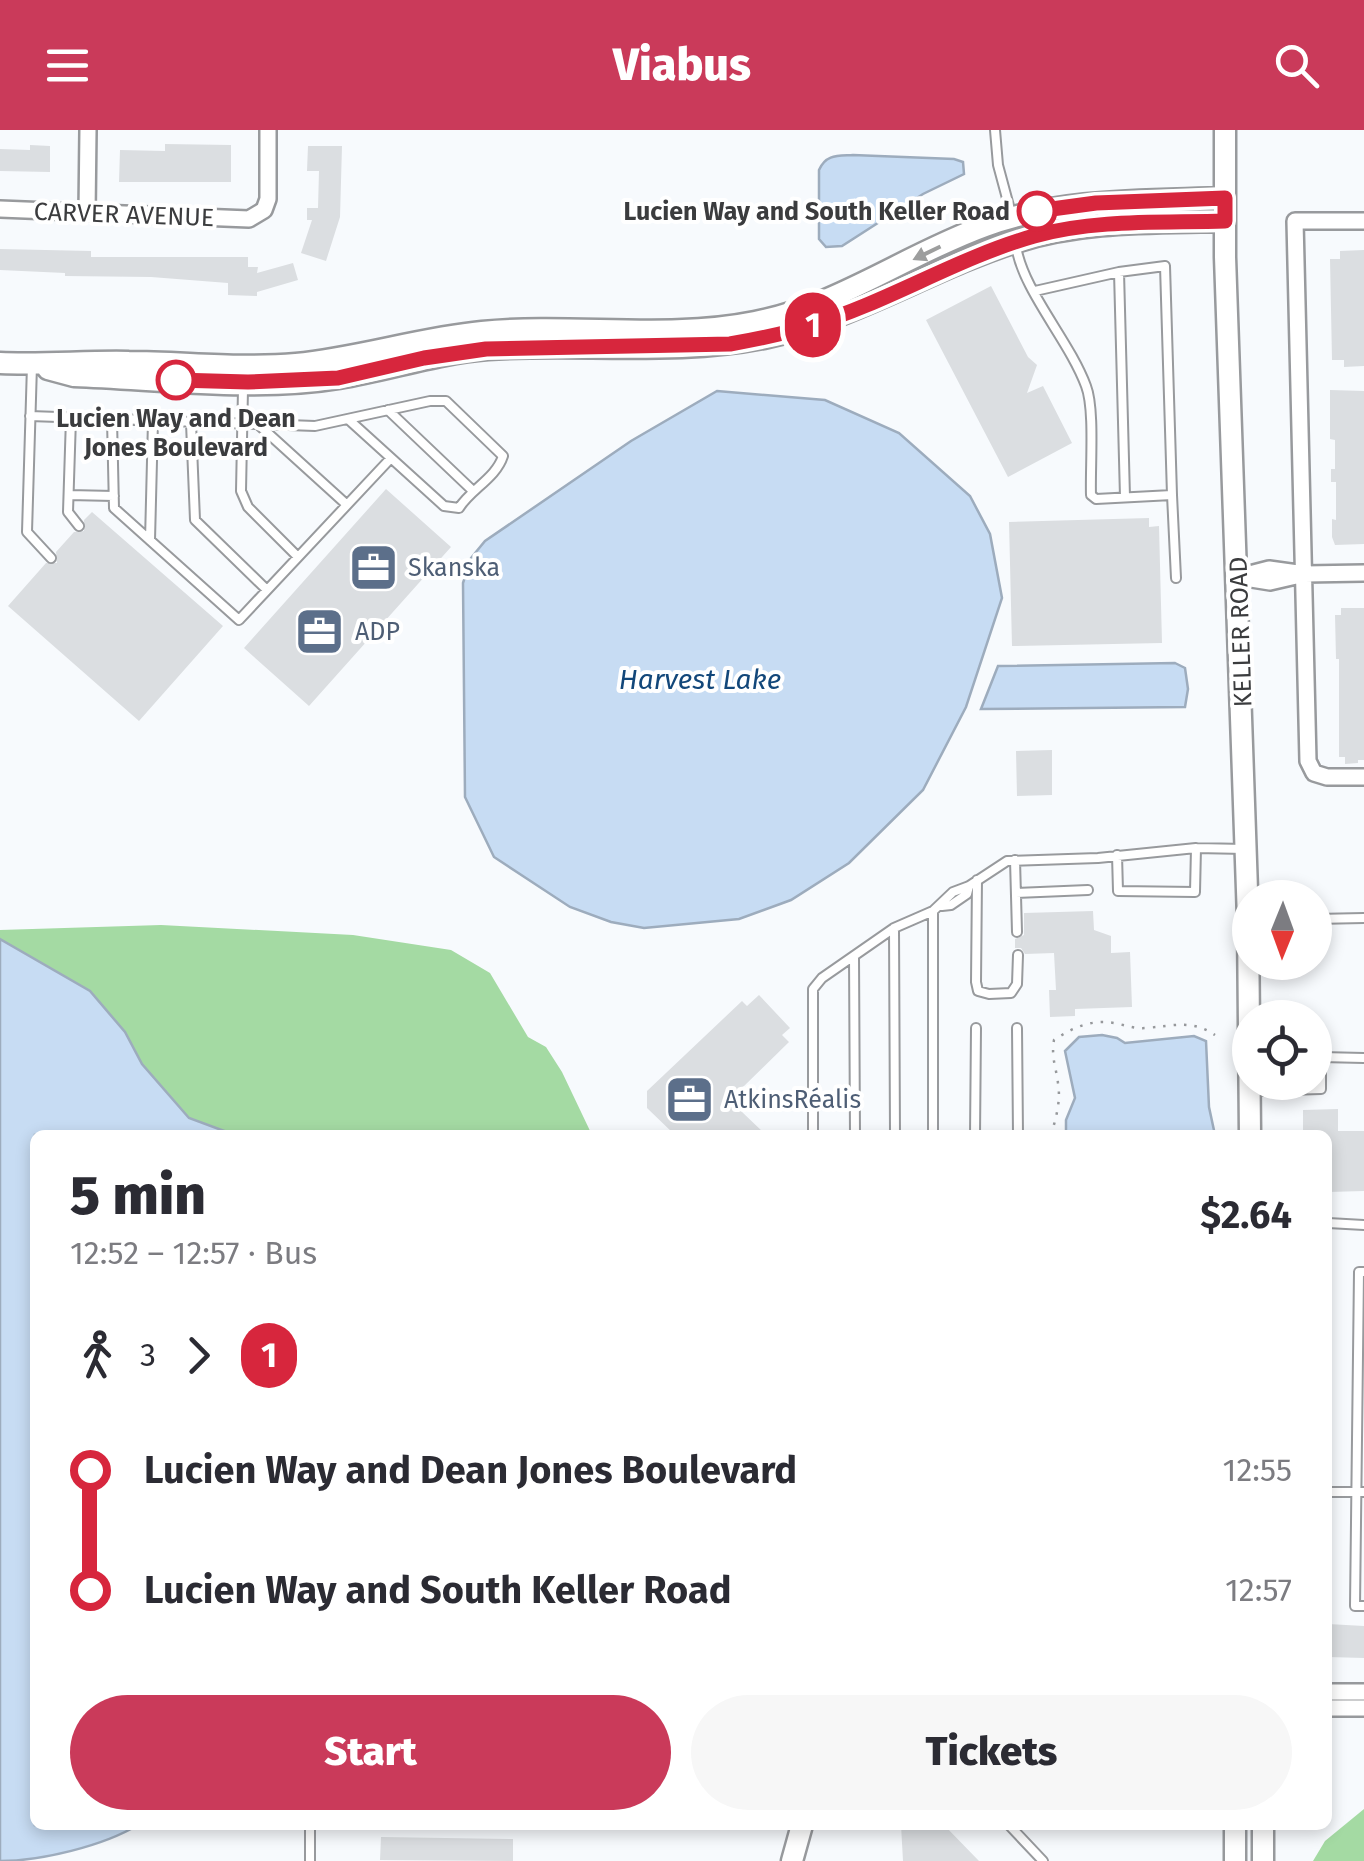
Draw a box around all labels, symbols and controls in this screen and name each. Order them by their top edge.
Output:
icon: menu [40,38,95,93]
text: Viabus [613,38,751,92]
icon: search [1269,38,1324,93]
marker: Lucien Way and South Keller Road [1018,192,1056,230]
street label: CARVER AVENUE [33,197,215,233]
place label: Lucien Way and South Keller Road [623,197,1010,227]
one-way arrow [912,244,941,261]
line badge: 1 [780,292,846,358]
text: 1 [805,304,821,346]
marker: Lucien Way and Dean Jones Boulevard [157,361,195,399]
place label: Lucien Way and Dean Jones Boulevard [56,404,296,463]
office icon: Skanska [347,541,399,593]
place label: Skanska [408,553,500,583]
street label: KELLER ROAD [1223,556,1259,708]
office icon: ADP [294,605,346,657]
place label: ADP [355,617,400,647]
water label: Harvest Lake [619,663,781,696]
north arrow [1232,880,1332,980]
map controls [1232,880,1332,1100]
button: locate [1232,1000,1332,1100]
office icon: AtkinsRéalis [663,1073,715,1125]
place label: AtkinsRéalis [724,1085,861,1115]
text: 5 min [70,1163,206,1229]
text: $2.64 [1200,1192,1292,1238]
text: 12:52 – 12:57 · Bus [70,1234,317,1272]
icon: walk [70,1328,125,1383]
icon: forward [171,1328,226,1383]
text: 1 [261,1334,277,1376]
text: 3 [140,1336,156,1374]
text: Lucien Way and Dean Jones Boulevard [144,1447,797,1493]
text: 12:55 [1223,1451,1292,1489]
text: Lucien Way and South Keller Road [144,1567,732,1613]
text: 12:57 [1225,1571,1292,1609]
button: Start [70,1695,671,1810]
button: Tickets [691,1695,1292,1810]

